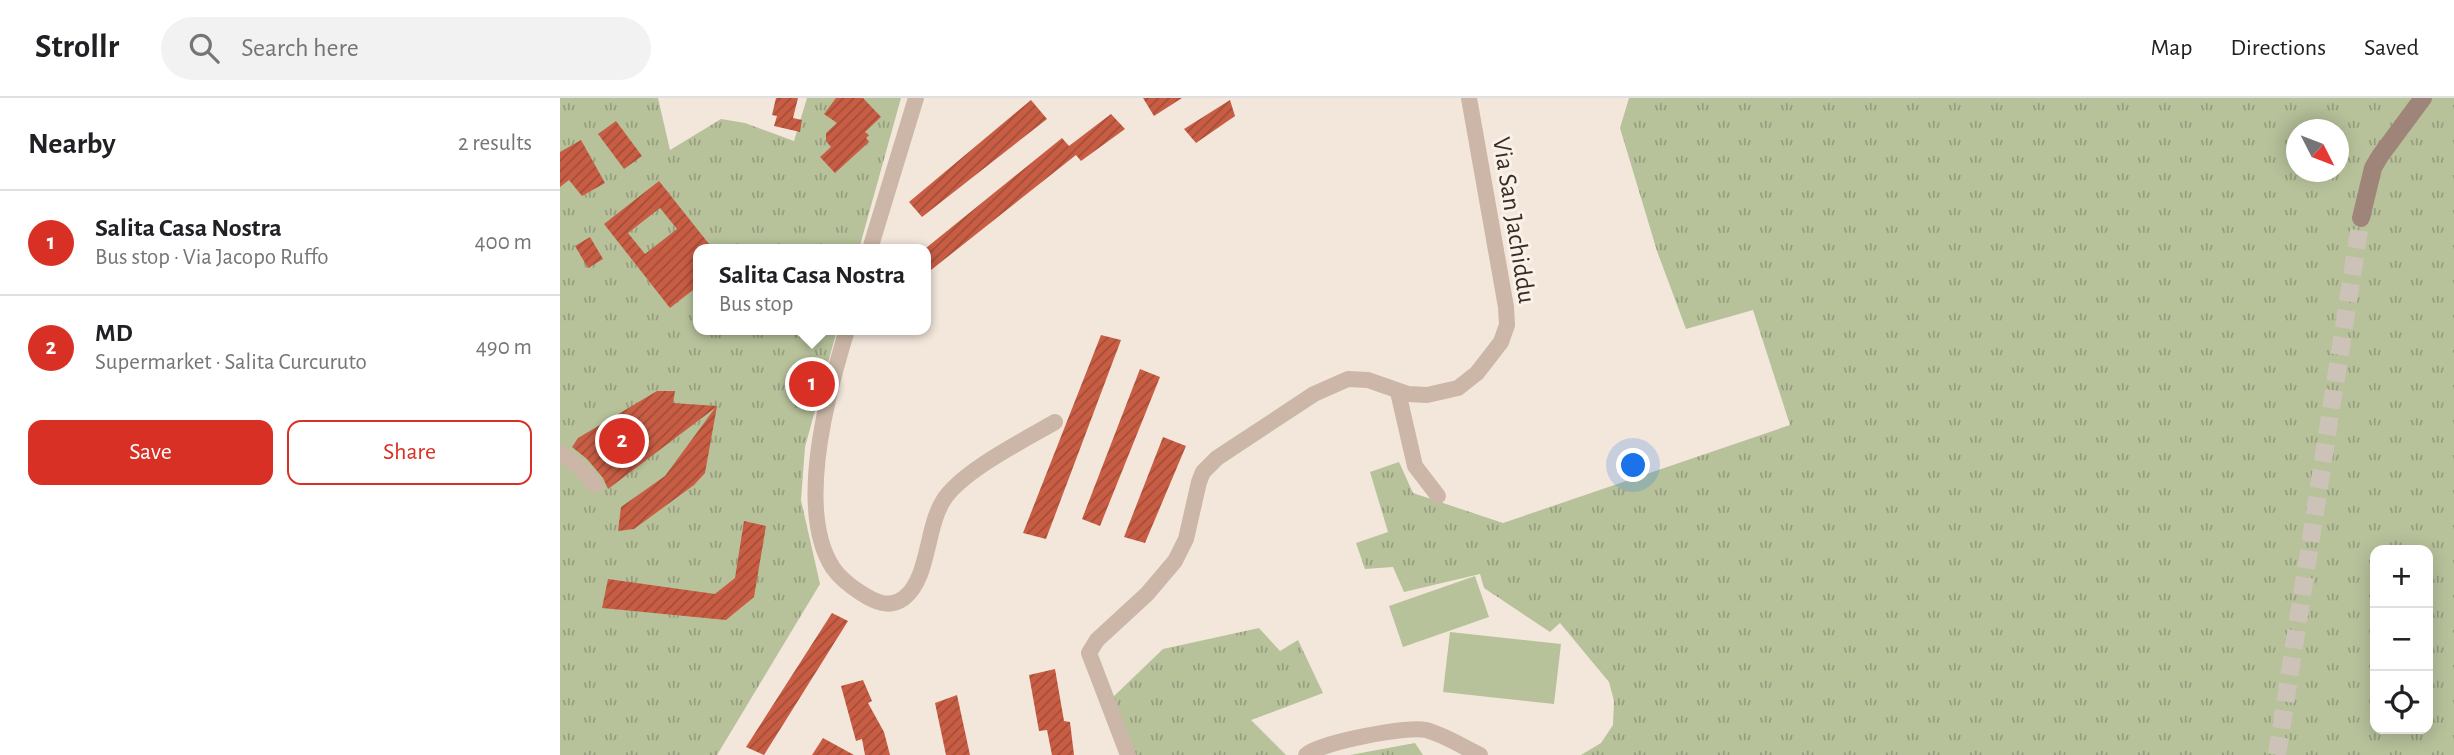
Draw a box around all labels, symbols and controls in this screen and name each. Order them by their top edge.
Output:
search box [161,17,651,80]
icon: search [185,29,223,67]
text: Strollr [35,31,119,64]
text: Search here [241,35,359,61]
text: Map [2150,36,2192,60]
text: Directions [2230,36,2326,60]
text: Saved [2364,36,2419,60]
north arrow [2286,119,2349,182]
text: Nearby [28,129,116,159]
text: 2 results [458,132,532,155]
street label: Via San Jachiddu [1488,135,1540,305]
text: Salita Casa Nostra [95,215,282,241]
text: 1 [47,231,55,254]
text: 400 m [474,231,532,254]
popup [693,244,931,335]
text: Bus stop · Via Jacopo Ruffo [95,246,329,269]
text: Salita Casa Nostra [719,262,905,288]
text: Bus stop [719,293,794,316]
text: MD [95,320,133,346]
text: 2 [46,336,56,359]
text: 490 m [476,336,532,359]
text: Supermarket · Salita Curcuruto [95,351,367,374]
pin: 1 [789,358,835,410]
pin: 2 [599,415,645,467]
button: Save [28,420,273,485]
button: Share [287,420,532,485]
your location [1616,448,1650,482]
map controls [2370,545,2433,734]
button: + [2370,545,2433,608]
button: − [2370,608,2433,671]
button: locate [2370,671,2433,734]

